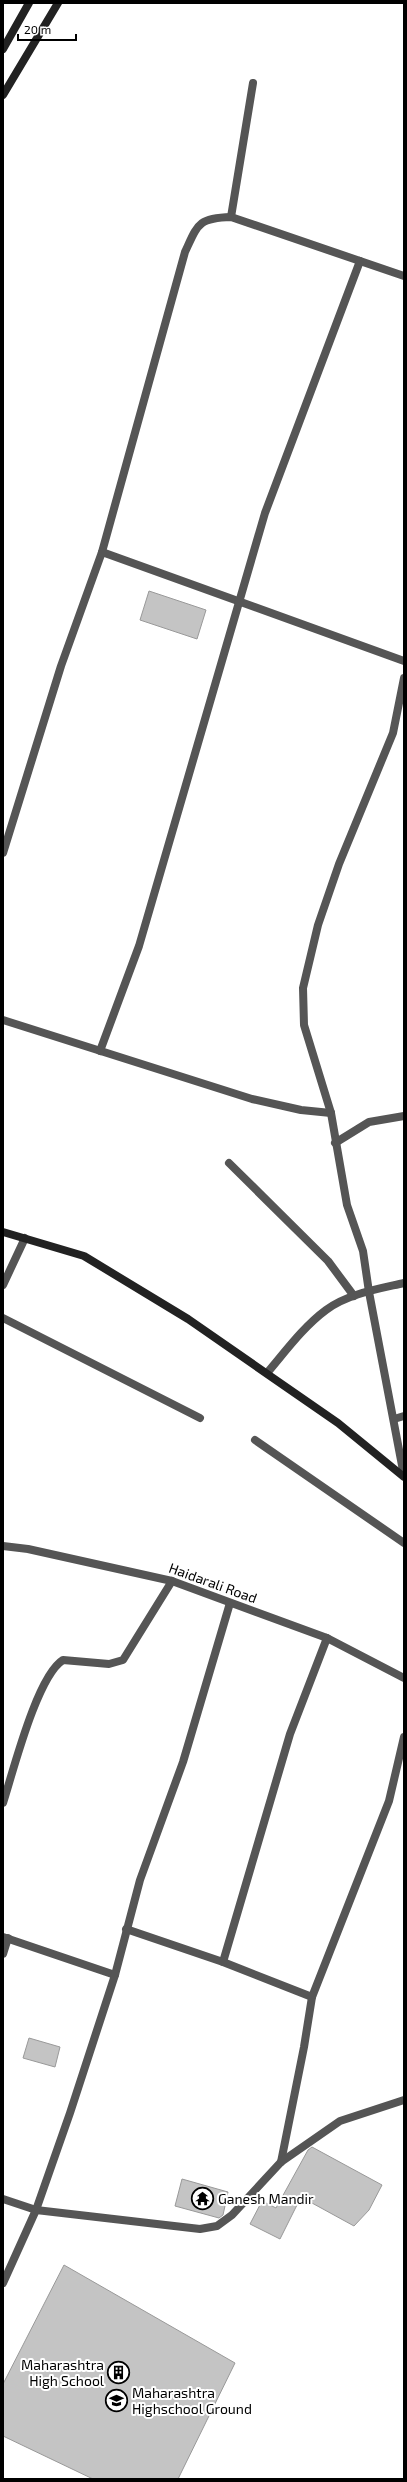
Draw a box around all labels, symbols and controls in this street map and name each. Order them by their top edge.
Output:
scale bar [18,16,76,42]
text: 20 m [24,22,51,36]
street label: Haidarali Road [167,1559,260,1606]
temple icon: Ganesh Mandir [189,2186,215,2212]
place label: Ganesh Mandir [218,2190,314,2207]
place label: Maharashtra High School [21,2356,105,2389]
building icon: Maharashtra High School [106,2360,132,2386]
place label: Maharashtra Highschool Ground [132,2384,252,2417]
school or university icon: Maharashtra Highschool Ground [104,2388,130,2414]

